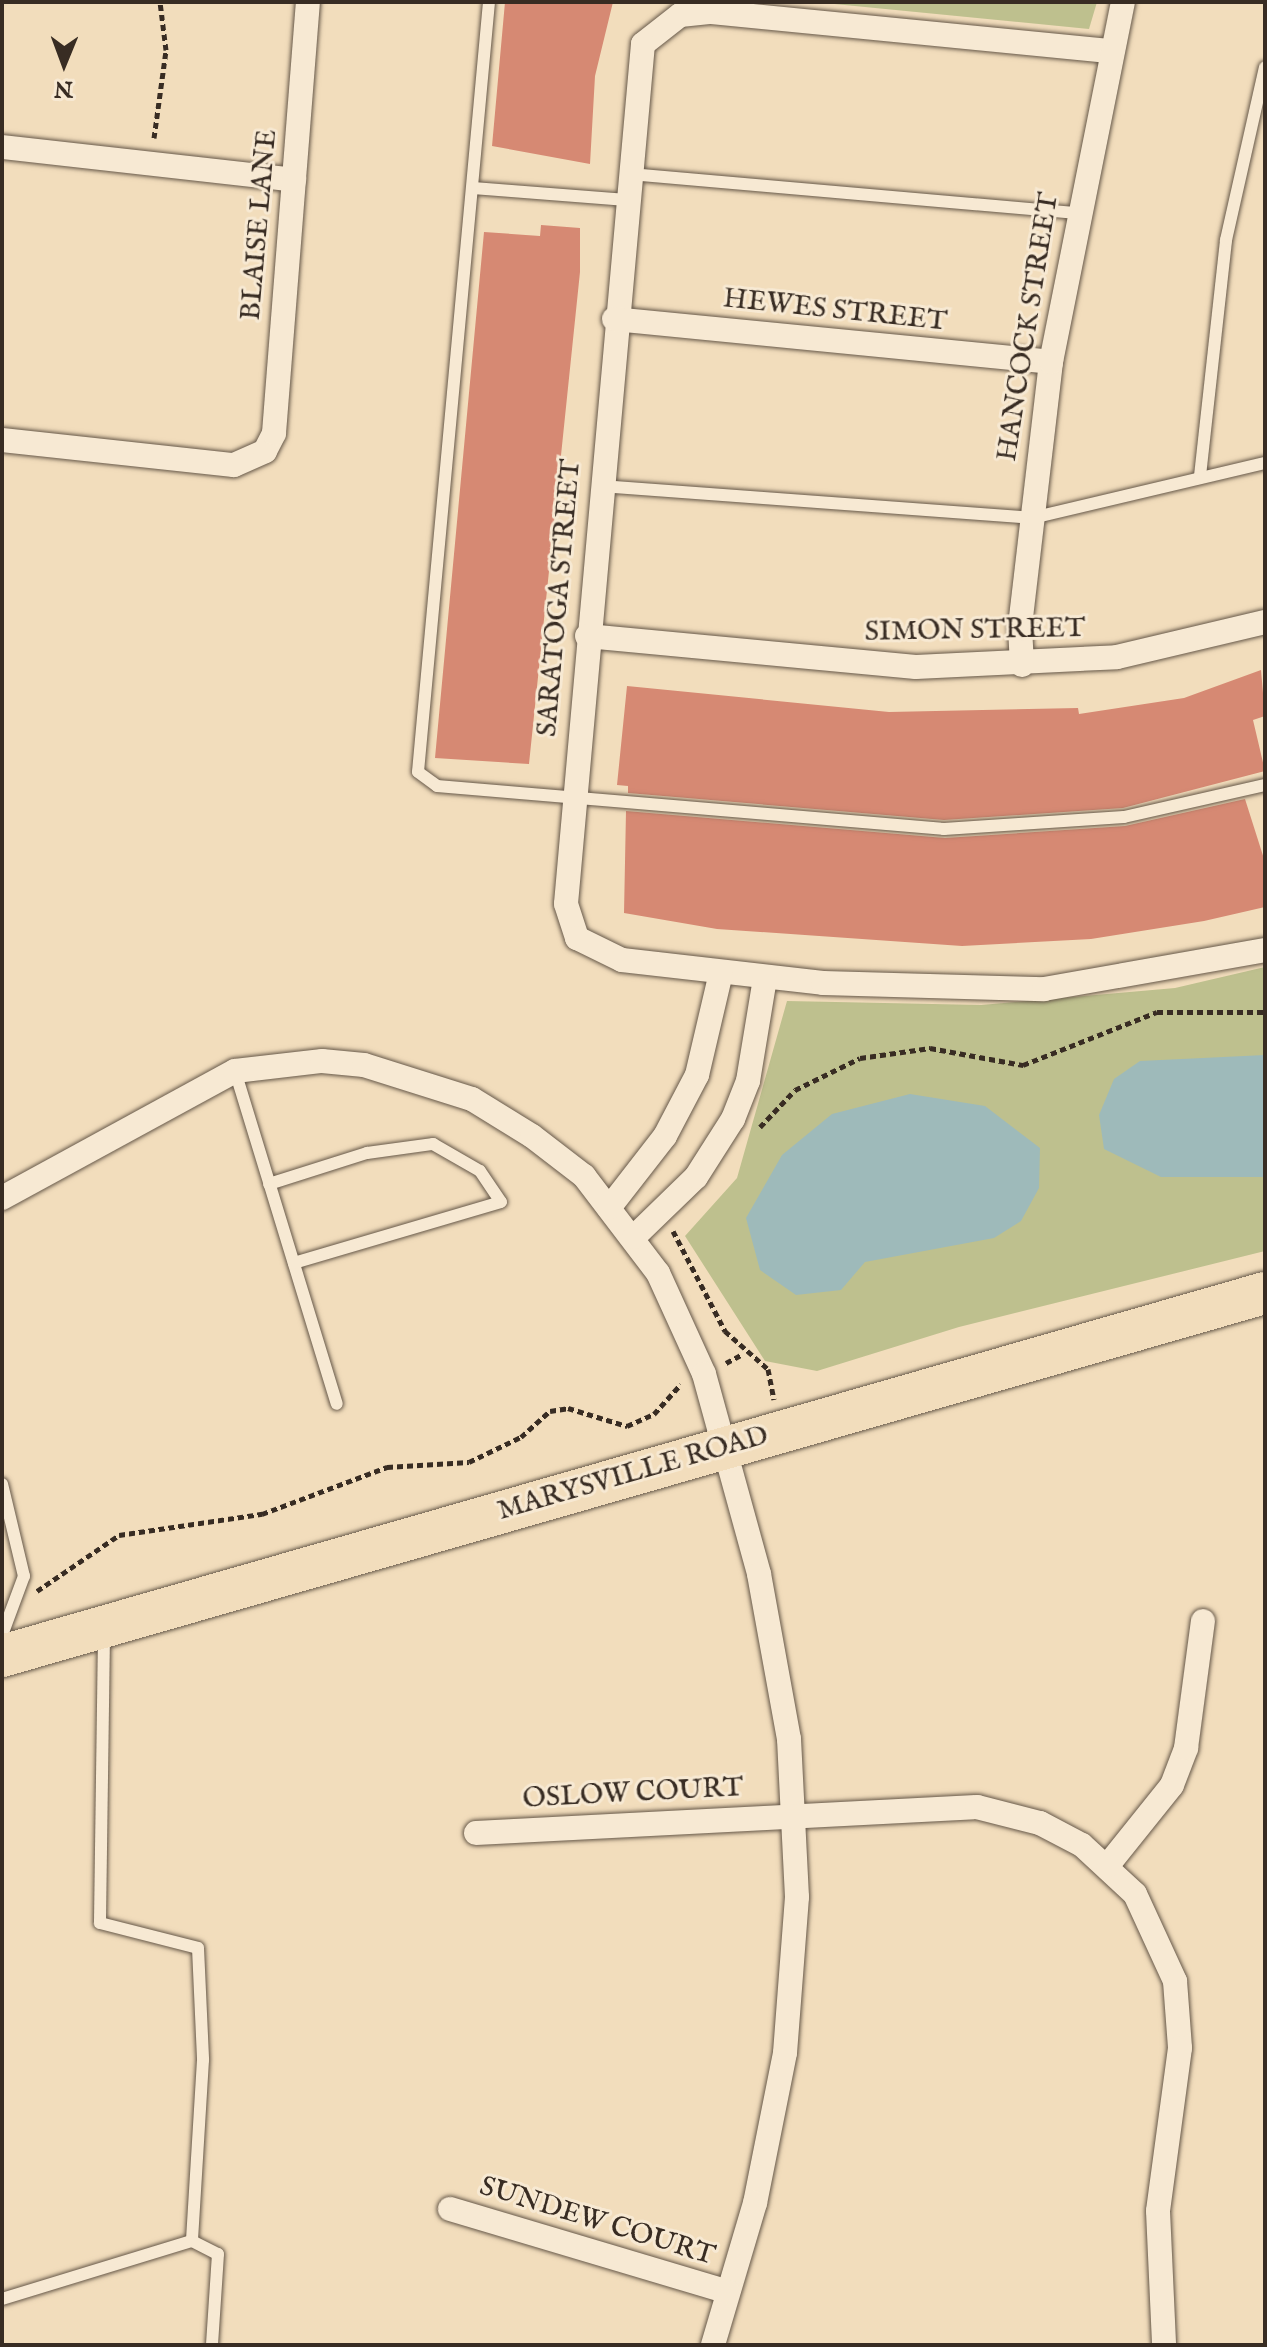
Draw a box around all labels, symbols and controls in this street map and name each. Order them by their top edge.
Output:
north arrow [24,24,104,104]
text: N [54,74,73,102]
street label: BLAISE LANE [235,128,285,322]
street label: HANCOCK STREET [991,190,1067,464]
street label: HEWES STREET [721,283,949,339]
street label: SARATOGA STREET [531,458,589,738]
street label: SIMON STREET [864,612,1086,650]
street label: MARYSVILLE ROAD [494,1419,772,1529]
street label: OSLOW COURT [522,1771,744,1817]
street label: SUNDEW COURT [475,2170,719,2274]

